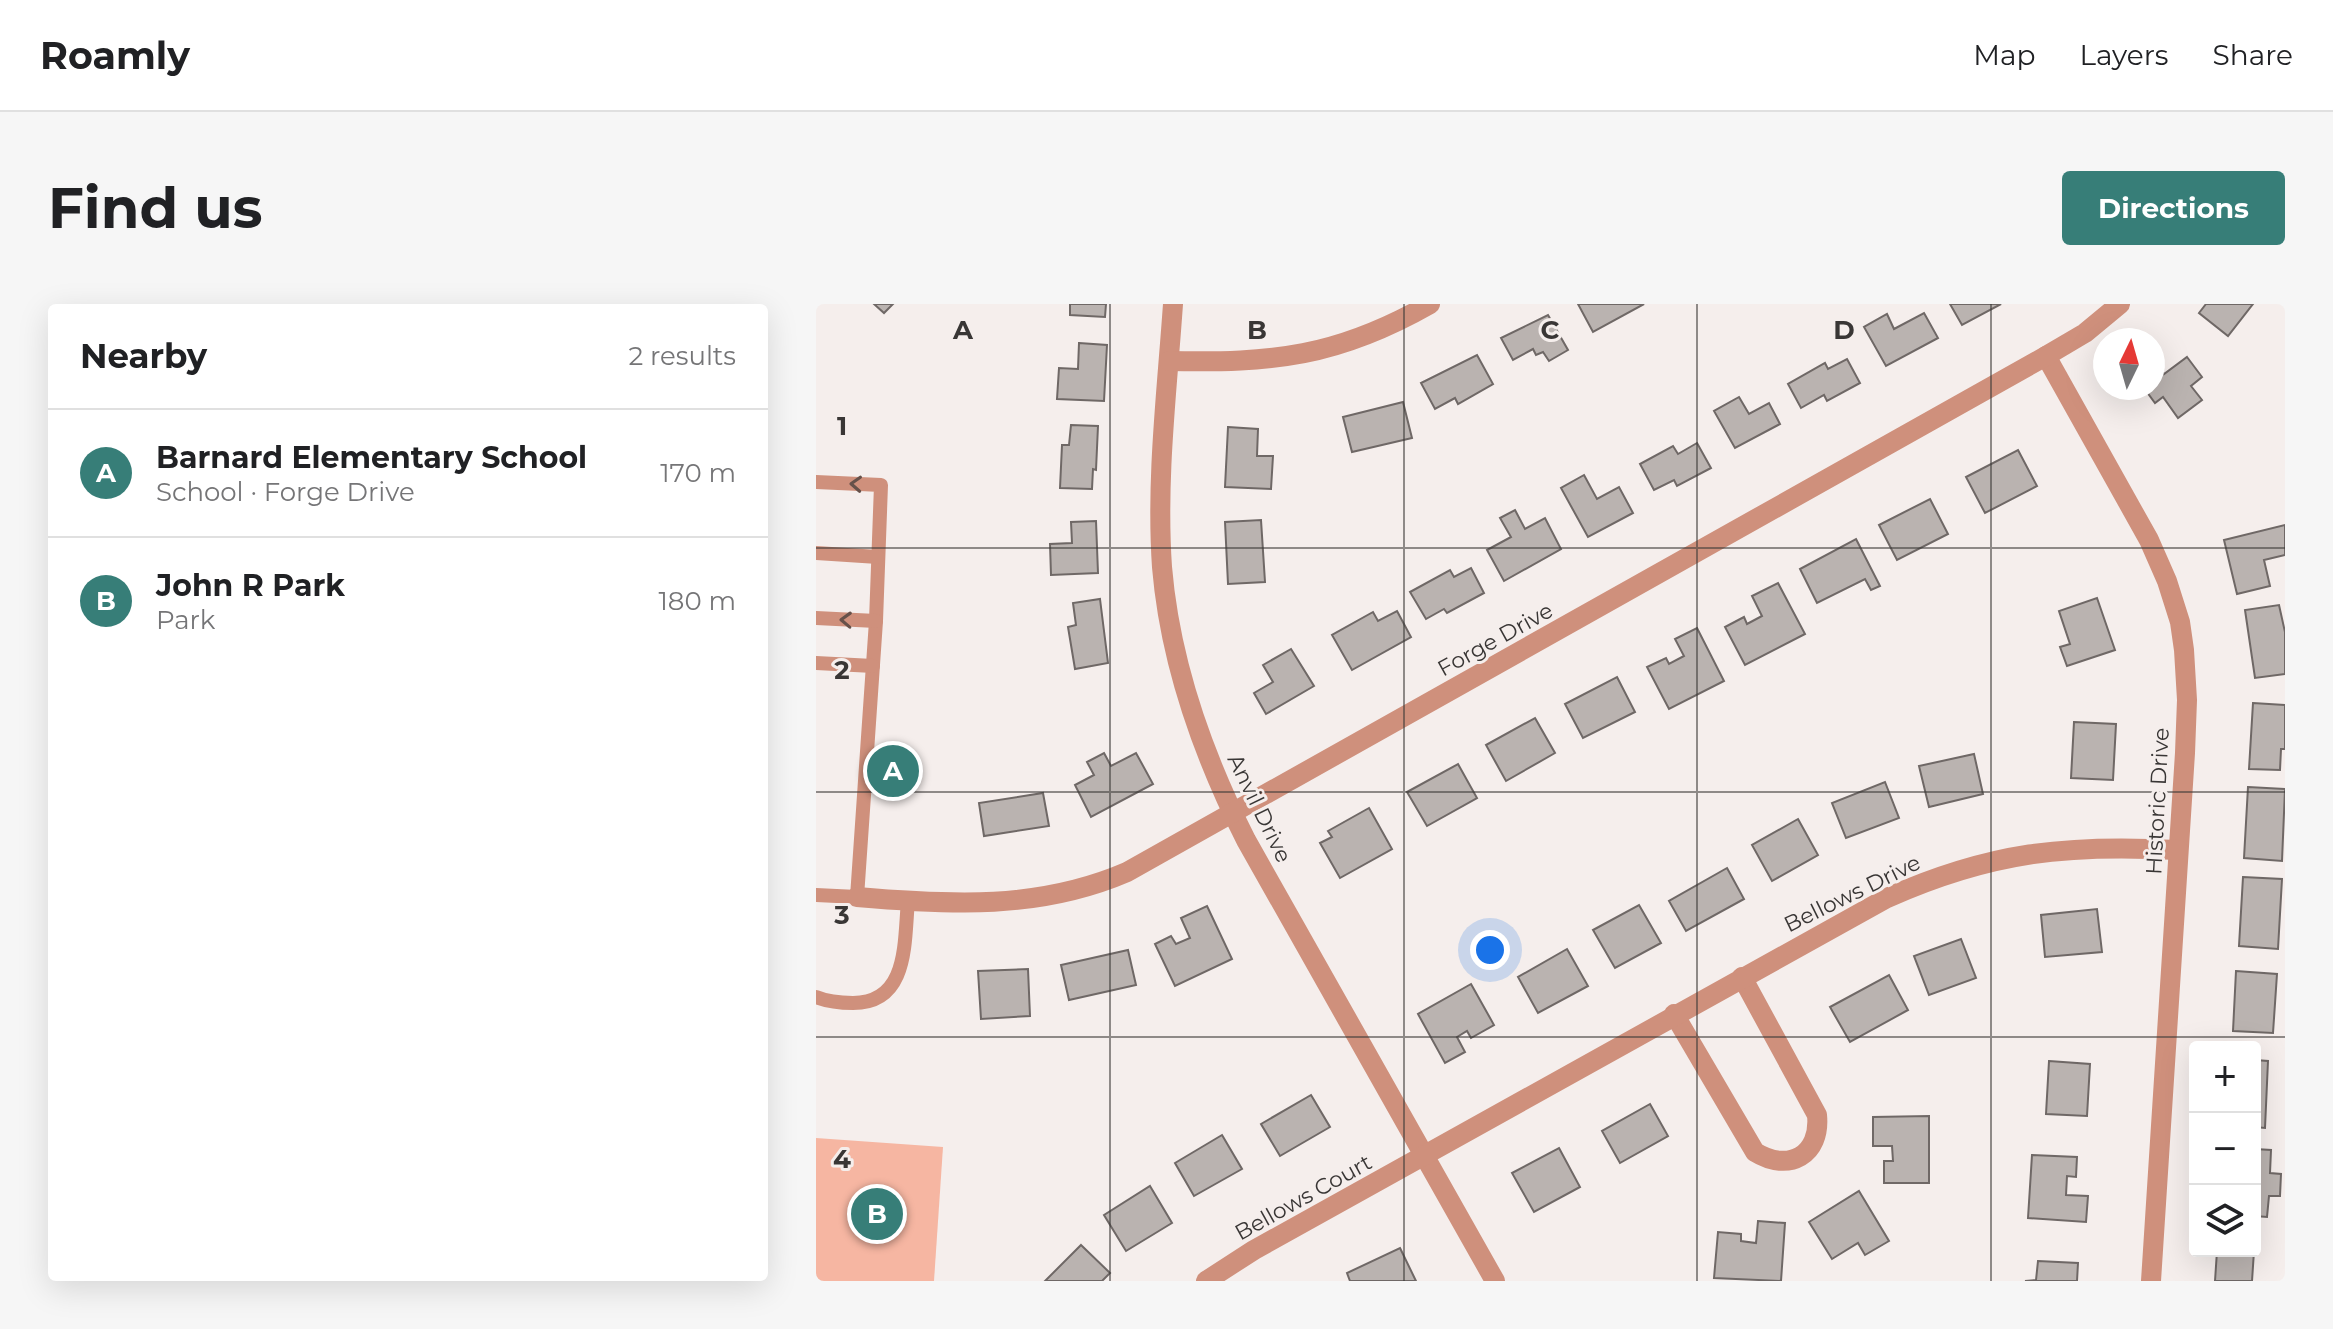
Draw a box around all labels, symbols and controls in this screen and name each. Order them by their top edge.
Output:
text: Roamly [40,32,190,79]
text: Map [1973,38,2036,72]
text: Layers [2080,38,2169,72]
text: Share [2213,38,2293,72]
button: Directions [2062,171,2285,245]
text: Find us [48,174,262,242]
text: A [952,314,974,346]
text: B [1247,314,1267,346]
text: C [1541,314,1560,346]
text: D [1833,314,1855,346]
north arrow [2093,328,2165,400]
text: Nearby [80,335,207,377]
text: 2 results [628,340,736,372]
text: 1 [837,410,847,442]
text: Barnard Elementary School [156,439,587,476]
text: A [96,457,116,489]
text: 170 m [660,457,736,489]
one-way arrow [849,475,862,492]
text: School · Forge Drive [156,476,415,508]
text: John R Park [156,567,345,604]
text: B [96,585,116,617]
text: 180 m [658,585,736,617]
street label: Forge Drive [1433,597,1558,682]
text: Park [156,604,215,636]
one-way arrow [839,611,852,628]
text: 2 [834,654,850,686]
street label: Historic Drive [2140,727,2175,875]
pin: A [867,741,919,801]
street label: Anvil Drive [1222,749,1297,867]
street label: Bellows Drive [1780,849,1925,938]
text: 3 [833,899,850,931]
your location [1470,930,1510,970]
map controls [2189,1041,2261,1257]
button: + [2189,1041,2261,1113]
button: − [2189,1113,2261,1185]
text: 4 [833,1143,851,1175]
street label: Bellows Court [1230,1149,1377,1246]
pin: B [851,1184,903,1244]
button: layers [2189,1185,2261,1257]

